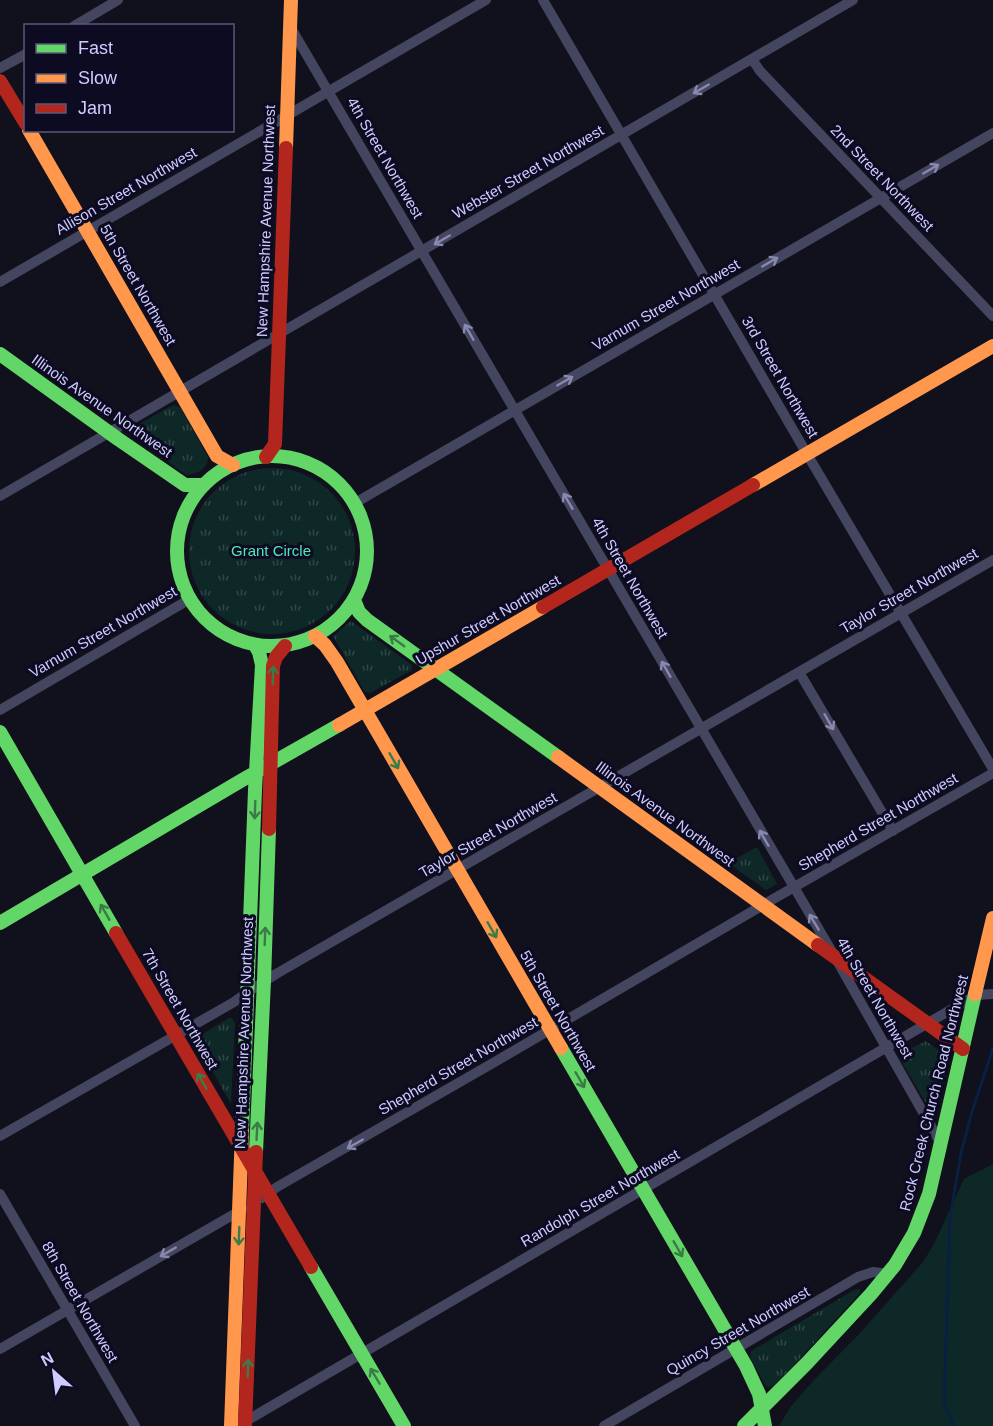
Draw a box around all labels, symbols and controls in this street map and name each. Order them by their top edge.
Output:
legend [24,24,234,132]
text: Fast [78,38,113,58]
text: Slow [78,68,118,88]
one-way arrow [693,83,710,95]
street label: 4th Street Northwest [344,94,427,222]
text: Jam [78,98,112,118]
street label: New Hampshire Avenue Northwest [253,104,278,337]
street label: Webster Street Northwest [449,121,607,222]
street label: 2nd Street Northwest [827,121,938,235]
street label: Allison Street Northwest [52,143,200,238]
one-way arrow [922,162,939,174]
street label: 5th Street Northwest [97,221,180,349]
one-way arrow [434,234,451,246]
street label: Varnum Street Northwest [589,255,743,354]
one-way arrow [761,255,778,267]
street label: 3rd Street Northwest [739,313,823,441]
one-way arrow [463,324,475,341]
street label: Illinois Avenue Northwest [29,351,176,461]
one-way arrow [556,374,573,386]
one-way arrow [561,493,573,510]
street label: 4th Street Northwest [589,514,672,642]
park label: Grant Circle [231,542,311,559]
street label: Taylor Street Northwest [837,544,981,637]
street label: Upshur Street Northwest [412,571,564,668]
street label: Varnum Street Northwest [26,582,180,681]
one-way arrow [390,635,406,648]
one-way arrow [660,661,672,678]
one-way arrow [267,666,278,686]
one-way arrow [823,713,835,730]
one-way arrow [389,752,401,769]
street label: Illinois Avenue Northwest [593,758,739,870]
street label: Shepherd Street Northwest [795,769,961,874]
street label: Taylor Street Northwest [416,788,560,881]
one-way arrow [249,799,260,819]
one-way arrow [758,830,770,847]
one-way arrow [98,904,110,921]
one-way arrow [808,914,820,931]
street label: New Hampshire Avenue Northwest [231,916,256,1149]
one-way arrow [487,921,499,938]
one-way arrow [260,926,271,946]
street label: 4th Street Northwest [834,934,917,1062]
street label: 7th Street Northwest [139,945,222,1073]
street label: 5th Street Northwest [517,947,600,1075]
street label: Rock Creek Church Road Northwest [896,972,971,1213]
street label: Shepherd Street Northwest [375,1013,541,1118]
one-way arrow [575,1071,586,1089]
one-way arrow [196,1073,208,1090]
one-way arrow [252,1121,263,1141]
one-way arrow [347,1138,364,1150]
street label: Randolph Street Northwest [518,1145,683,1250]
one-way arrow [233,1225,244,1245]
street label: 8th Street Northwest [38,1238,122,1366]
one-way arrow [672,1240,684,1257]
one-way arrow [160,1247,177,1259]
street label: Quincy Street Northwest [663,1282,813,1379]
north arrow [24,1342,84,1402]
one-way arrow [242,1358,254,1378]
one-way arrow [368,1368,380,1385]

